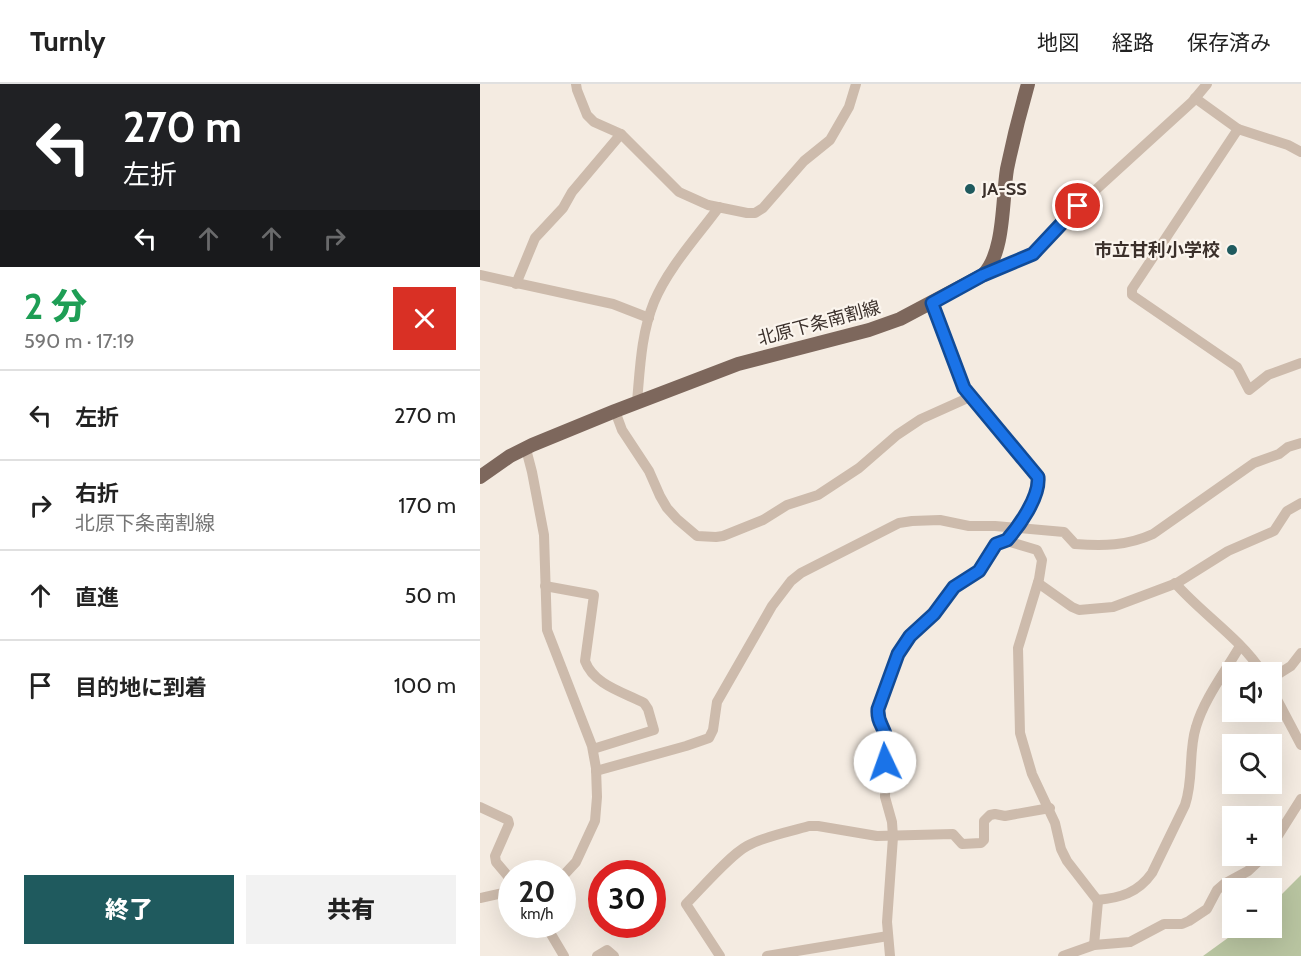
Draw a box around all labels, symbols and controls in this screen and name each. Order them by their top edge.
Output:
text: Turnly [30,24,106,58]
text: 地図 [1037,30,1079,55]
text: 経路 [1112,30,1154,55]
text: 保存済み [1187,30,1271,55]
text: 270 m [123,101,242,153]
icon: left [24,108,102,186]
text: 左折 [123,158,177,191]
place label: JA-SS [981,178,1027,200]
pin [1052,180,1103,231]
marker: JA-SS [963,182,977,196]
icon: arrive [1061,189,1094,222]
icon: left [129,222,162,255]
icon: ahead [192,222,225,255]
icon: ahead [255,222,288,255]
icon: right [318,222,351,255]
place label: 市立甘利小学校 [1094,239,1220,261]
marker: 市立甘利小学校 [1225,243,1239,257]
text: 2 分 [24,284,87,328]
button: close [393,287,456,350]
street label: 北原下条南割線 [755,296,883,350]
text: 590 m · 17:19 [24,329,135,353]
icon: left [24,399,57,432]
text: 270 m [394,402,456,429]
text: 左折 [75,404,119,431]
text: 右折 [75,480,119,507]
icon: right [24,489,57,522]
text: 170 m [398,492,456,519]
text: 北原下条南割線 [75,511,215,535]
icon: ahead [24,579,57,612]
text: 50 m [404,582,456,609]
text: 直進 [75,584,119,611]
map controls [1222,662,1282,938]
button: sound [1222,662,1282,722]
icon: arrive [24,669,57,702]
text: 100 m [394,672,456,699]
text: 目的地に到着 [75,674,207,701]
position arrow [853,730,917,794]
button: search [1222,734,1282,794]
button: + [1222,806,1282,866]
speed limit sign: 30 [588,860,666,938]
text: 20 [518,873,556,910]
button: 終了 [24,875,234,944]
button: 共有 [246,875,456,944]
button: − [1222,878,1282,938]
text: km/h [521,905,553,923]

